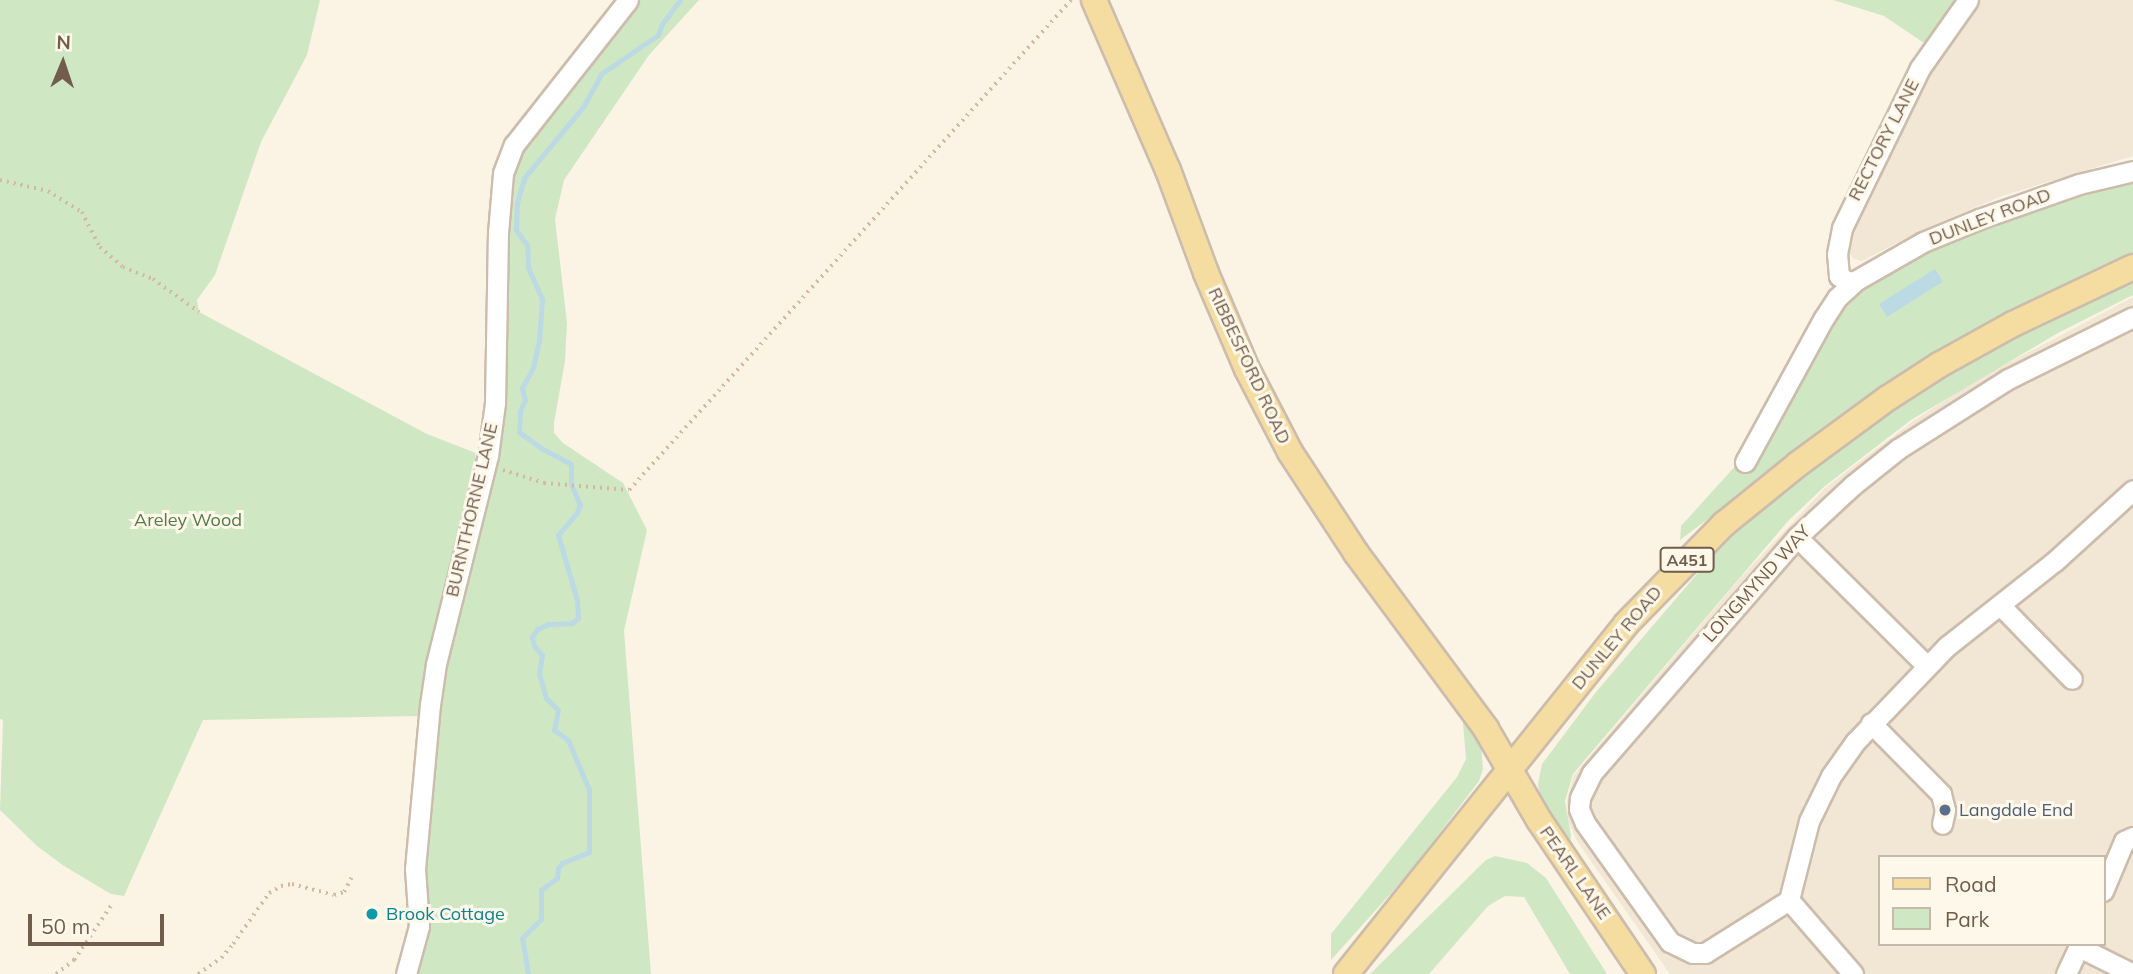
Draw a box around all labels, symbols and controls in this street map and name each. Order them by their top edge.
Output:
north arrow [28,28,98,98]
text: N [56,30,71,54]
street label: RECTORY LANE [1844,76,1924,204]
street label: DUNLEY ROAD [1926,184,2054,250]
street label: RIBBESFORD ROAD [1203,284,1295,448]
street label: BURNTHORNE LANE [441,421,503,599]
park label: Areley Wood [134,509,242,531]
street label: LONGMYND WAY [1699,521,1815,647]
road number: A451 [1659,548,1715,572]
street label: DUNLEY ROAD [1567,582,1667,694]
place label: Langdale End [1959,799,2073,821]
marker: Langdale End [1937,802,1953,818]
street label: PEARL LANE [1535,822,1615,924]
legend [1878,855,2105,946]
text: Road [1945,871,1996,897]
scale bar [32,900,168,944]
place label: Brook Cottage [386,903,505,925]
marker: Brook Cottage [364,906,380,922]
text: Park [1945,906,1989,932]
text: 50 m [41,913,90,939]

